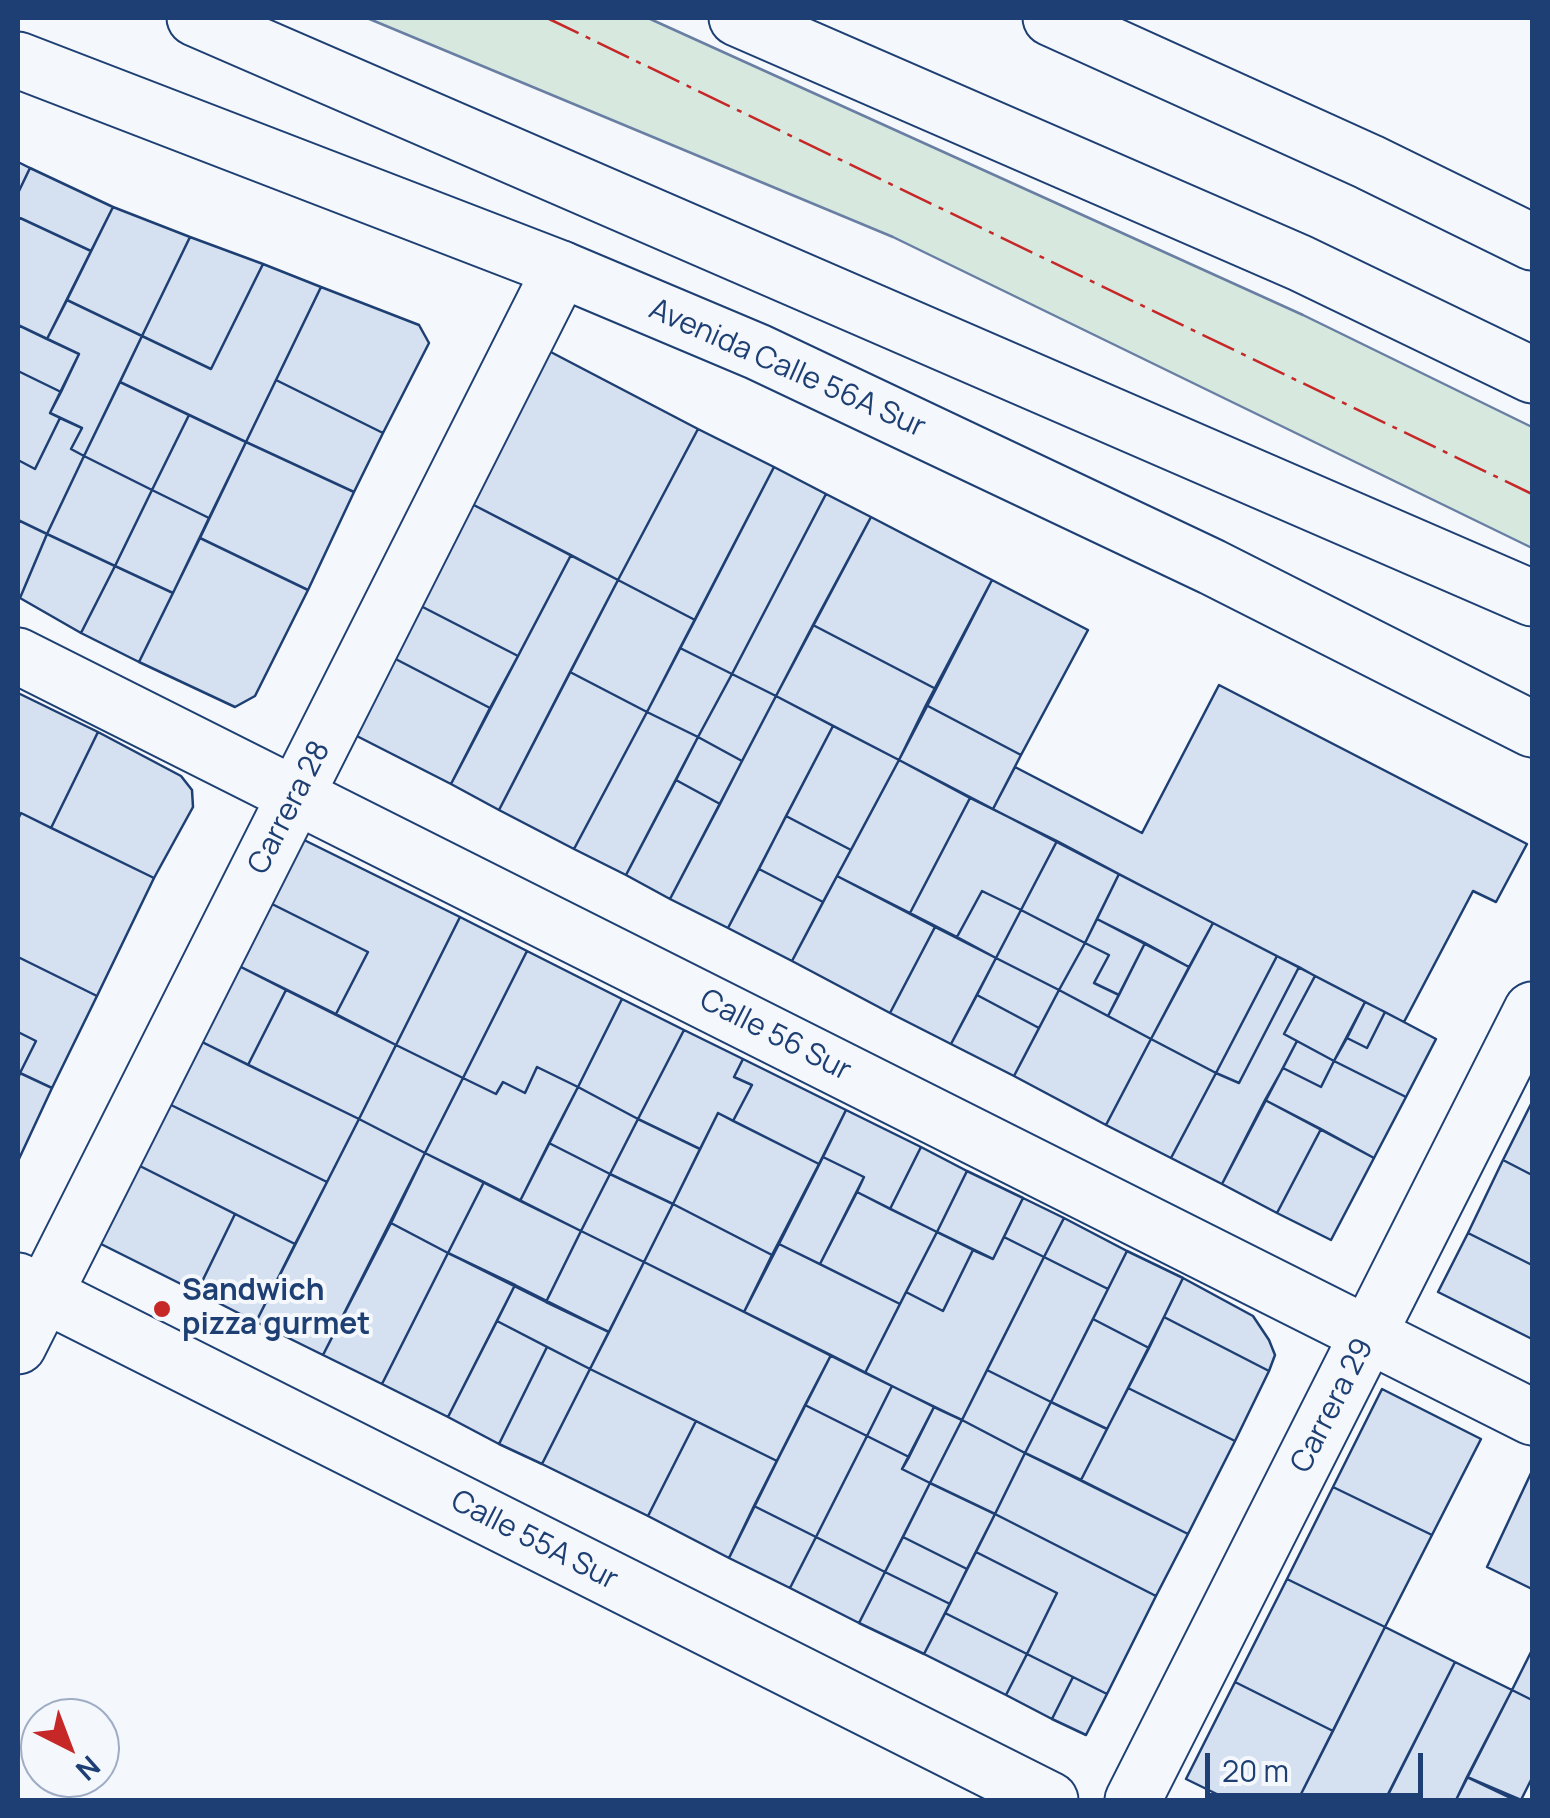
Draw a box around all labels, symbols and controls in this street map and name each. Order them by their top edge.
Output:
street label: Avenida Calle 56A Sur [643,292,931,446]
street label: Carrera 28 [241,736,339,880]
street label: Calle 56 Sur [693,983,857,1089]
place label: Sandwich pizza gurmet [182,1274,370,1344]
marker: Sandwich pizza gurmet [151,1298,173,1320]
street label: Carrera 29 [1284,1333,1382,1479]
street label: Calle 55A Sur [445,1484,623,1598]
north arrow [20,1698,120,1798]
scale bar [1210,1733,1428,1795]
text: N [69,1748,109,1790]
text: 20 m [1222,1750,1289,1791]

